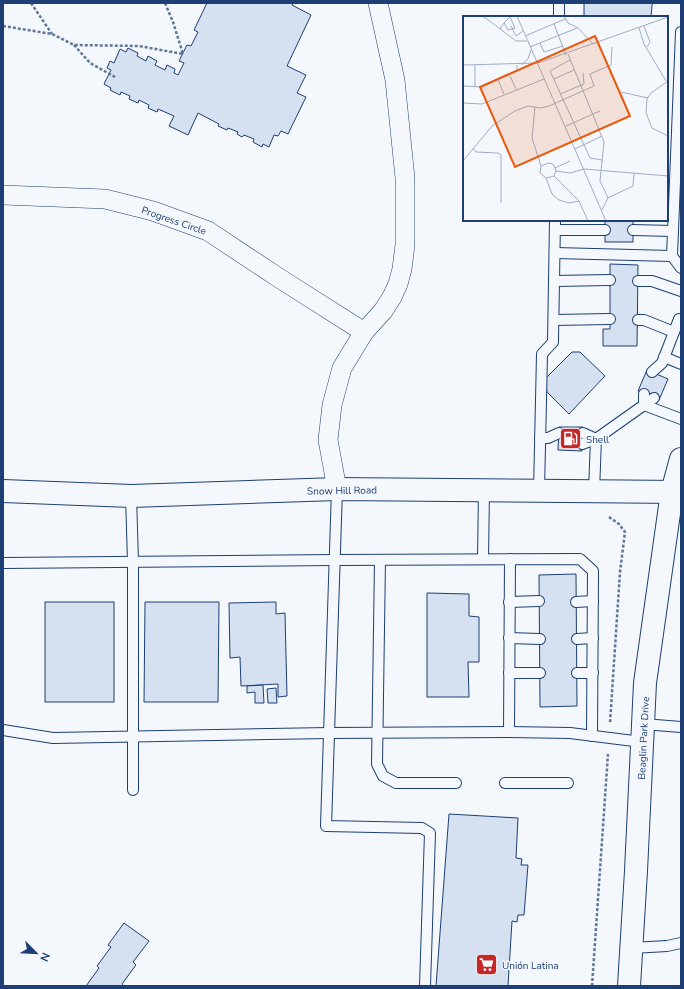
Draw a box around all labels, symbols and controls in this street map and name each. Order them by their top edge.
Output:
inset map [463,16,668,221]
street label: Progress Circle [139,203,208,239]
fuel station icon: Shell [557,426,583,452]
place label: Shell [586,433,609,447]
street label: Snow Hill Road [307,483,377,499]
street label: Beaglin Park Drive [635,696,653,780]
north arrow [16,933,56,973]
text: N [36,950,53,964]
supermarket icon: Unión Latina [473,952,499,978]
place label: Unión Latina [502,959,559,973]

